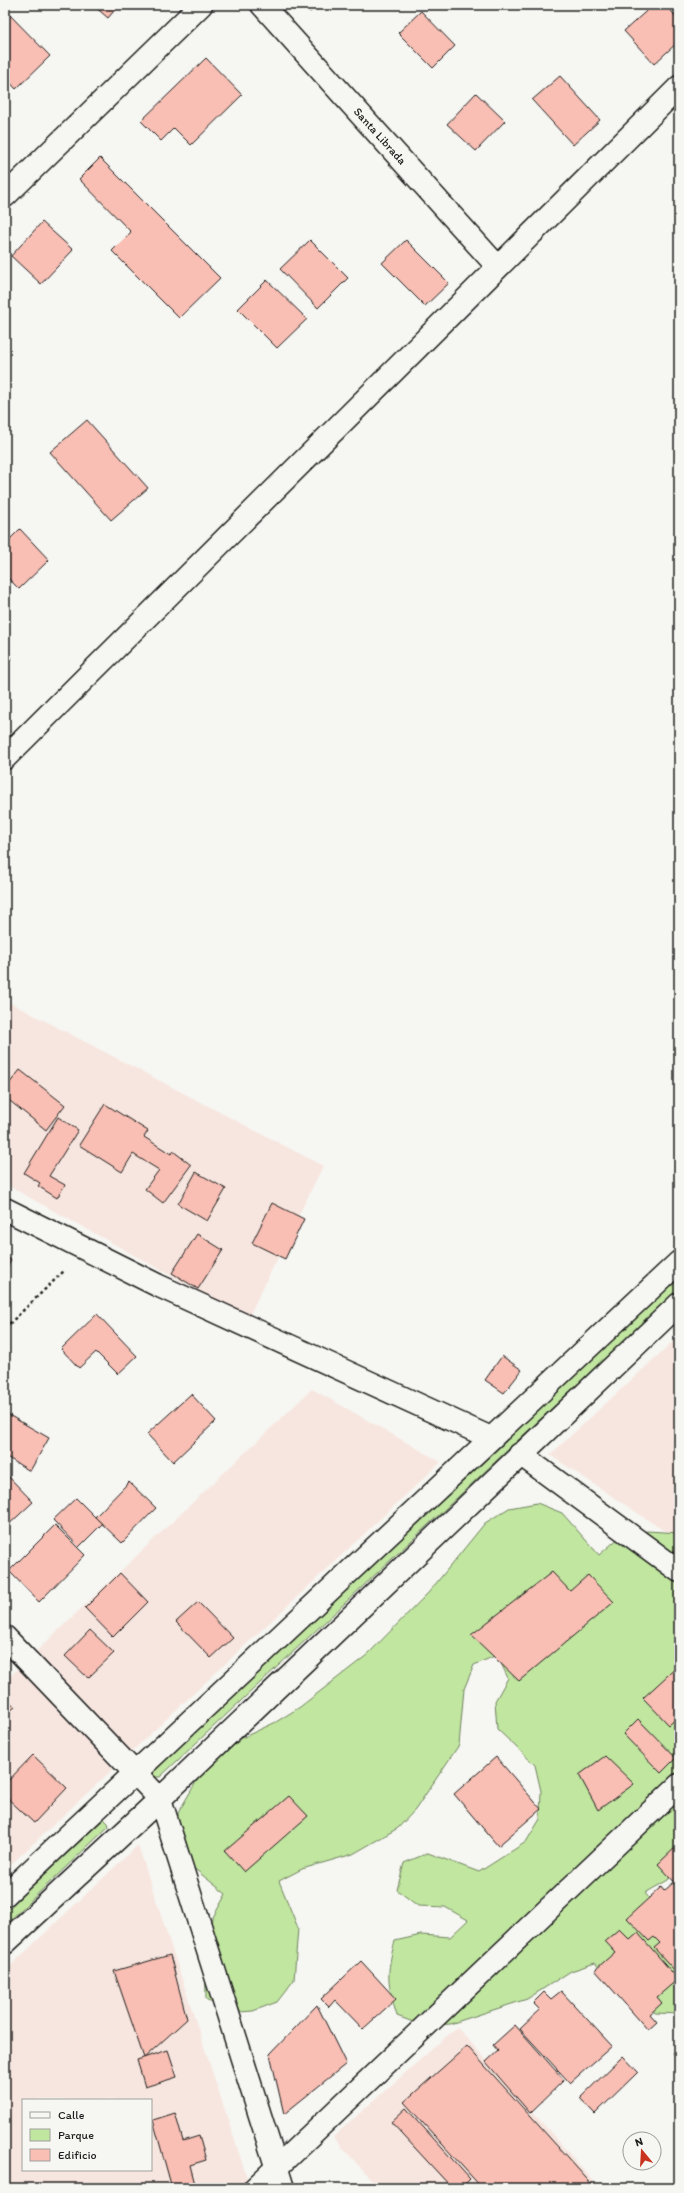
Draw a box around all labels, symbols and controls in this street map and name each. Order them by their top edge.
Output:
street label: Santa Librada [351,105,409,167]
legend [22,2099,152,2171]
text: Calle [58,2108,85,2122]
text: Parque [58,2128,94,2142]
north arrow [622,2131,662,2171]
text: N [634,2135,645,2149]
text: Edificio [58,2148,97,2162]

